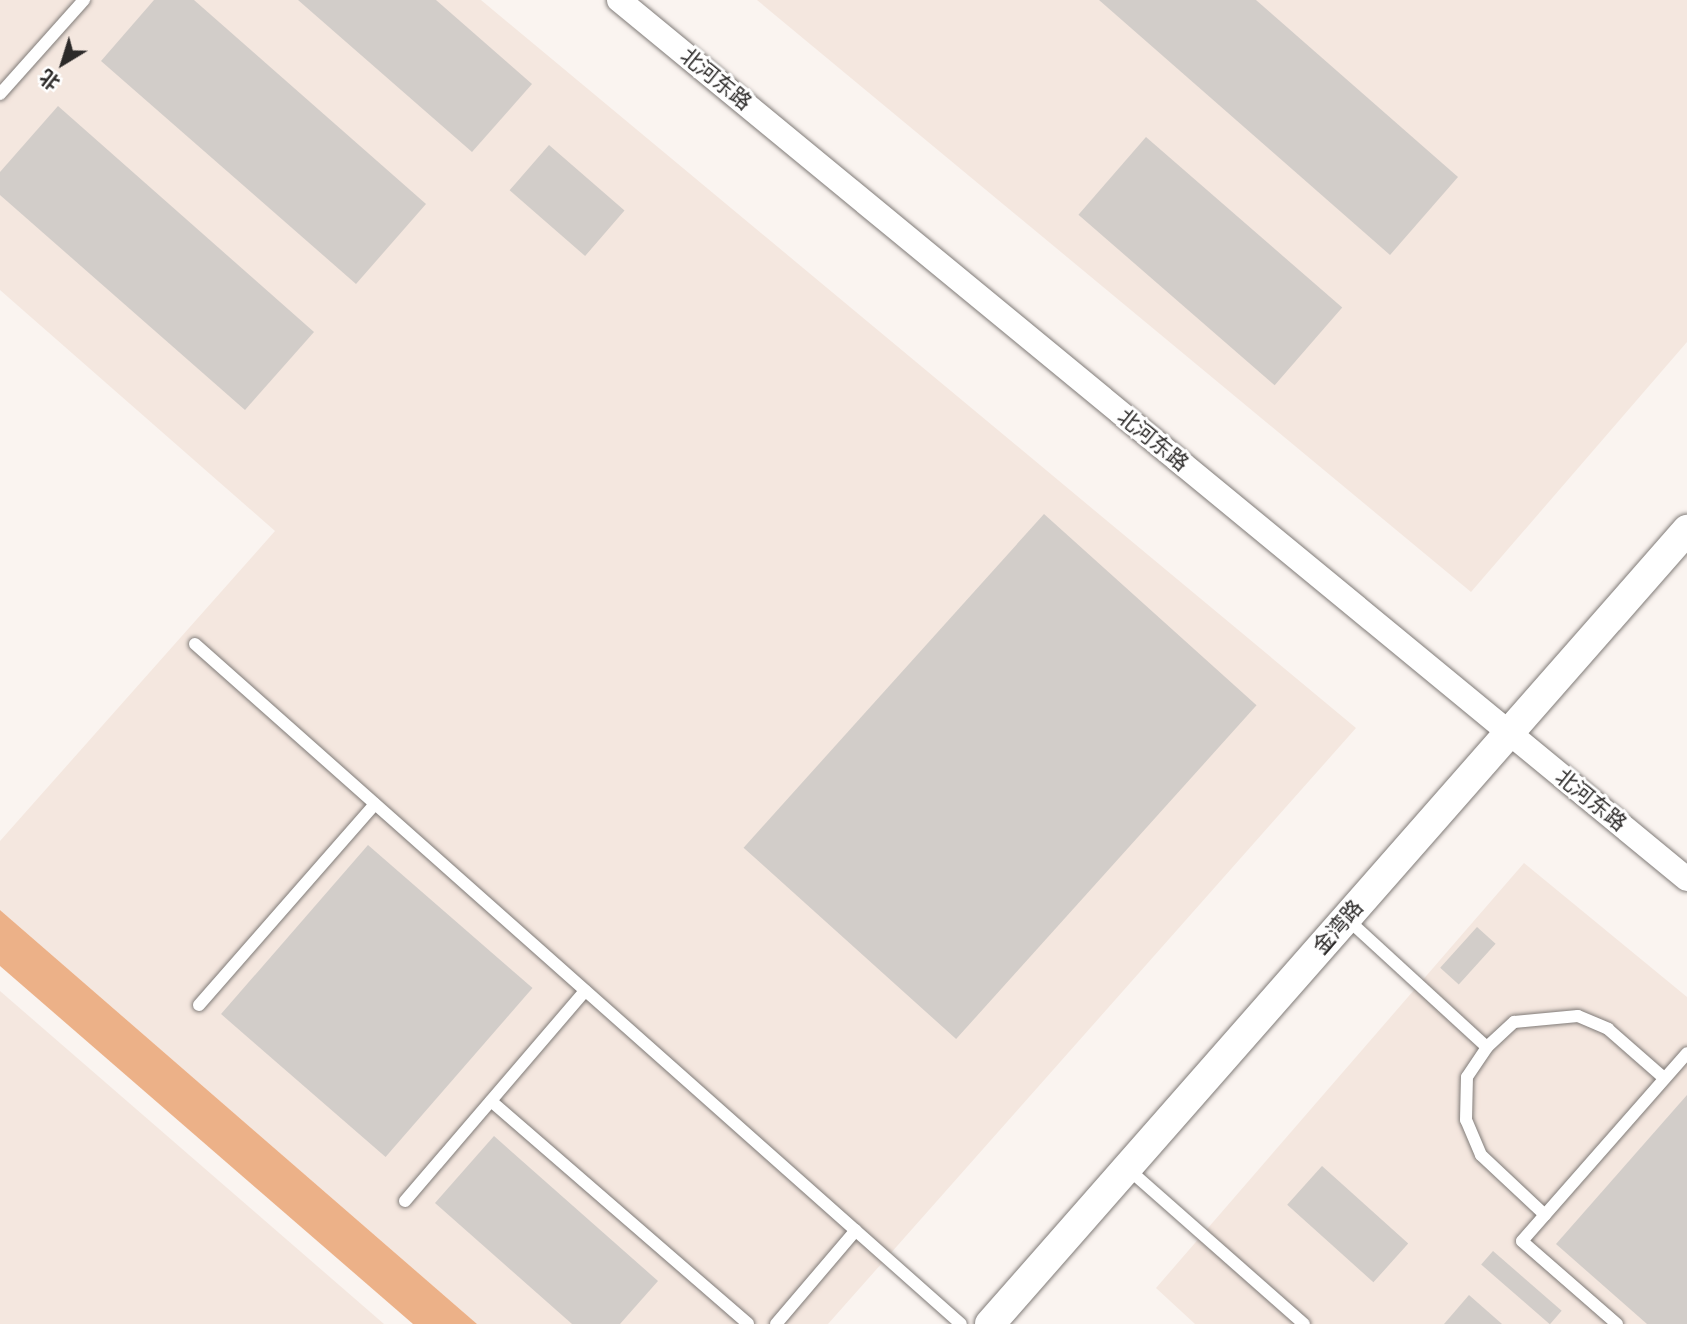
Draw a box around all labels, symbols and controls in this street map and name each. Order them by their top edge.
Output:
north arrow [28,28,98,98]
street label: 北河东路 [675,43,757,115]
text: 北 [36,66,64,94]
street label: 北河东路 [1112,404,1194,476]
street label: 北河东路 [1550,764,1632,836]
street label: 金湾路 [1308,895,1368,959]

